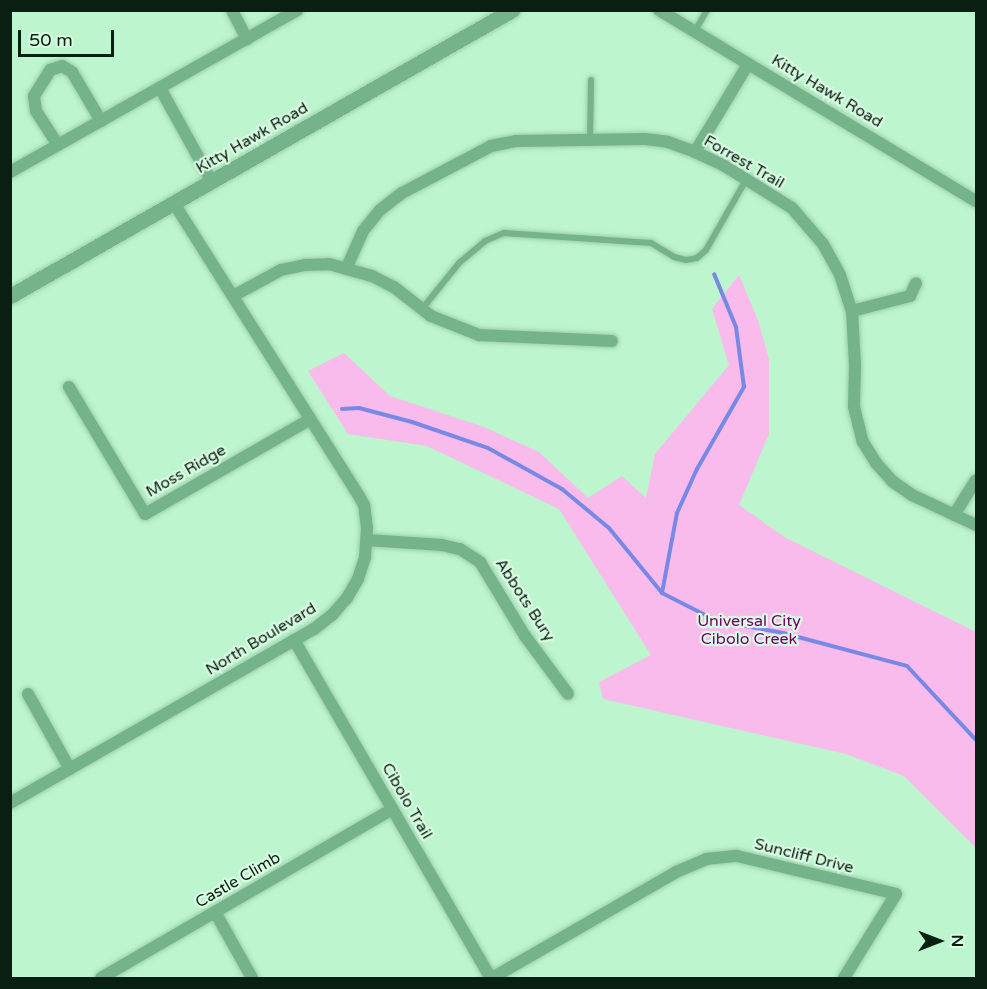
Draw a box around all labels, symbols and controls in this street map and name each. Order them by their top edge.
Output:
scale bar [21,18,117,56]
text: 50 m [29,29,73,51]
street label: Kitty Hawk Road [768,50,886,132]
street label: Kitty Hawk Road [193,98,311,178]
street label: Forrest Trail [700,131,788,193]
street label: Moss Ridge [143,440,229,502]
street label: Abbots Bury [491,555,559,645]
street label: North Boulevard [202,599,320,679]
park label: Universal City Cibolo Creek [697,611,801,649]
street label: Cibolo Trail [378,760,436,842]
street label: Suncliff Drive [752,834,856,878]
street label: Castle Climb [192,848,284,912]
north arrow [909,911,969,971]
text: N [947,935,967,947]

